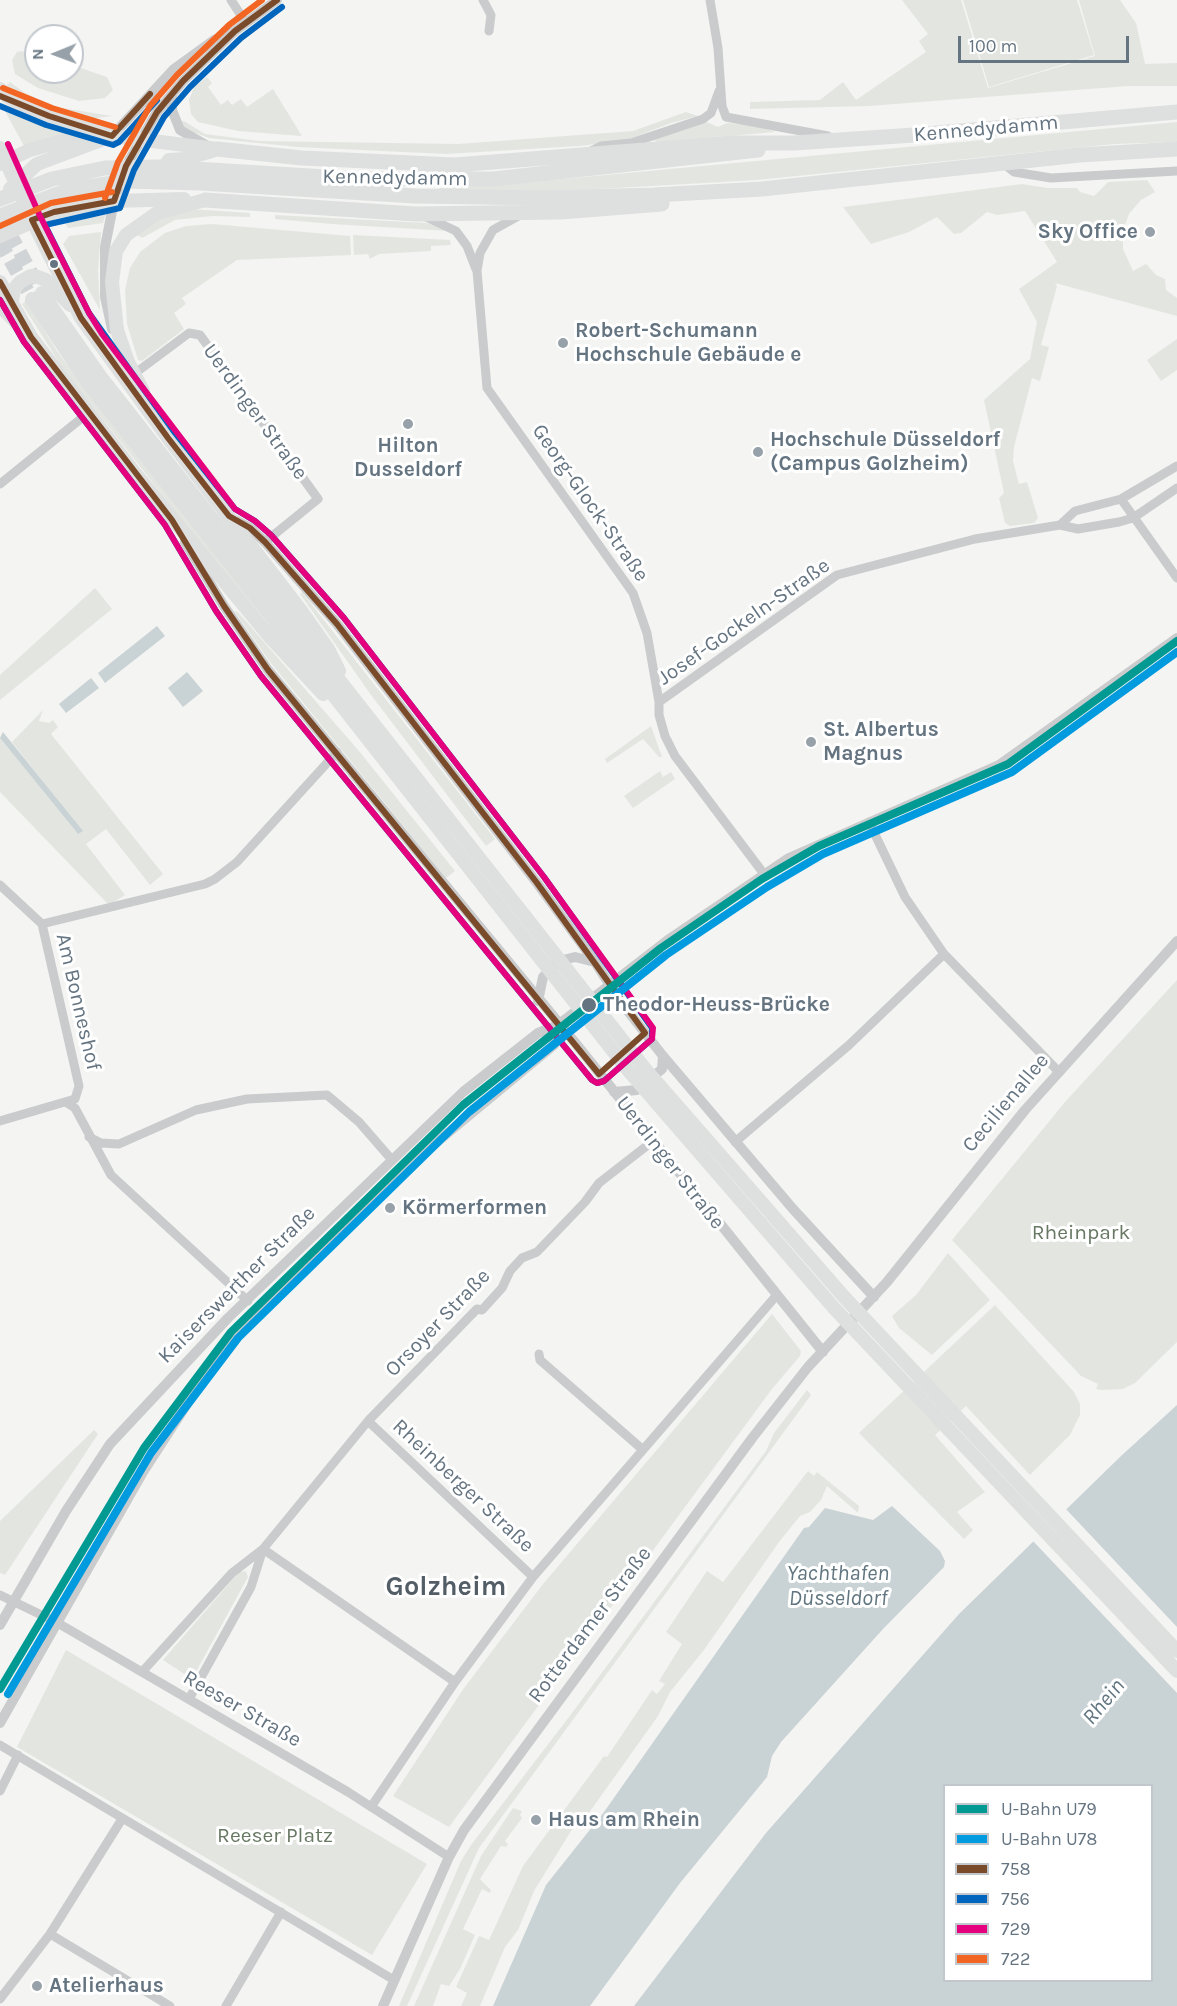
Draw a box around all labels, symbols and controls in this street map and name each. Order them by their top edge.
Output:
north arrow [24,24,84,84]
scale bar [961,24,1132,62]
text: 100 m [969,35,1017,57]
text: N [28,48,47,60]
street label: Kennedydamm [913,110,1059,148]
street label: Kennedydamm [322,164,468,192]
place label: Sky Office [1038,219,1138,245]
marker: Sky Office [1143,225,1157,239]
unlabelled marker [48,258,60,270]
place label: Robert-Schumann Hochschule Gebäude e [575,318,801,368]
marker: Robert-Schumann Hochschule Gebäude e [556,336,570,350]
street label: Uerdinger Straße [197,339,313,485]
marker: Hilton Dusseldorf [401,417,415,431]
street label: Georg-Glock-Straße [526,419,654,587]
place label: Hochschule Düsseldorf (Campus Golzheim) [770,427,1000,477]
place label: Hilton Dusseldorf [354,433,462,483]
marker: Hochschule Düsseldorf (Campus Golzheim) [751,445,765,459]
street label: Josef-Gockeln-Straße [653,553,835,691]
place label: St. Albertus Magnus [823,717,939,767]
marker: St. Albertus Magnus [804,735,818,749]
street label: Am Bonneshof [50,931,106,1073]
place label: Theodor-Heuss-Brücke [603,992,830,1018]
marker: Theodor-Heuss-Brücke [580,996,598,1014]
street label: Cecilienallee [957,1048,1055,1158]
street label: Uerdinger Straße [610,1091,730,1235]
place label: Körmerformen [402,1195,547,1221]
street label: Kaiserswerther Straße [153,1201,321,1369]
marker: Körmerformen [383,1201,397,1215]
park label: Rheinpark [1032,1220,1130,1246]
street label: Orsoyer Straße [380,1264,496,1382]
street label: Rheinberger Straße [387,1414,539,1558]
street label: Rotterdamer Straße [523,1542,657,1708]
water label: Yachthafen Düsseldorf [787,1561,889,1612]
district label: Golzheim [386,1571,506,1603]
street label: Reeser Straße [178,1665,306,1753]
water label: Rhein [1077,1674,1131,1730]
legend [943,1784,1153,1982]
text: U-Bahn U79 [1001,1798,1097,1820]
place label: Haus am Rhein [548,1807,700,1833]
marker: Haus am Rhein [529,1813,543,1827]
park label: Reeser Platz [217,1823,333,1849]
text: U-Bahn U78 [1001,1828,1097,1850]
text: 758 [1001,1858,1031,1880]
text: 756 [1001,1888,1030,1910]
text: 729 [1001,1918,1030,1940]
text: 722 [1001,1948,1030,1970]
place label: Atelierhaus [49,1973,164,1999]
marker: Atelierhaus [30,1979,44,1993]

